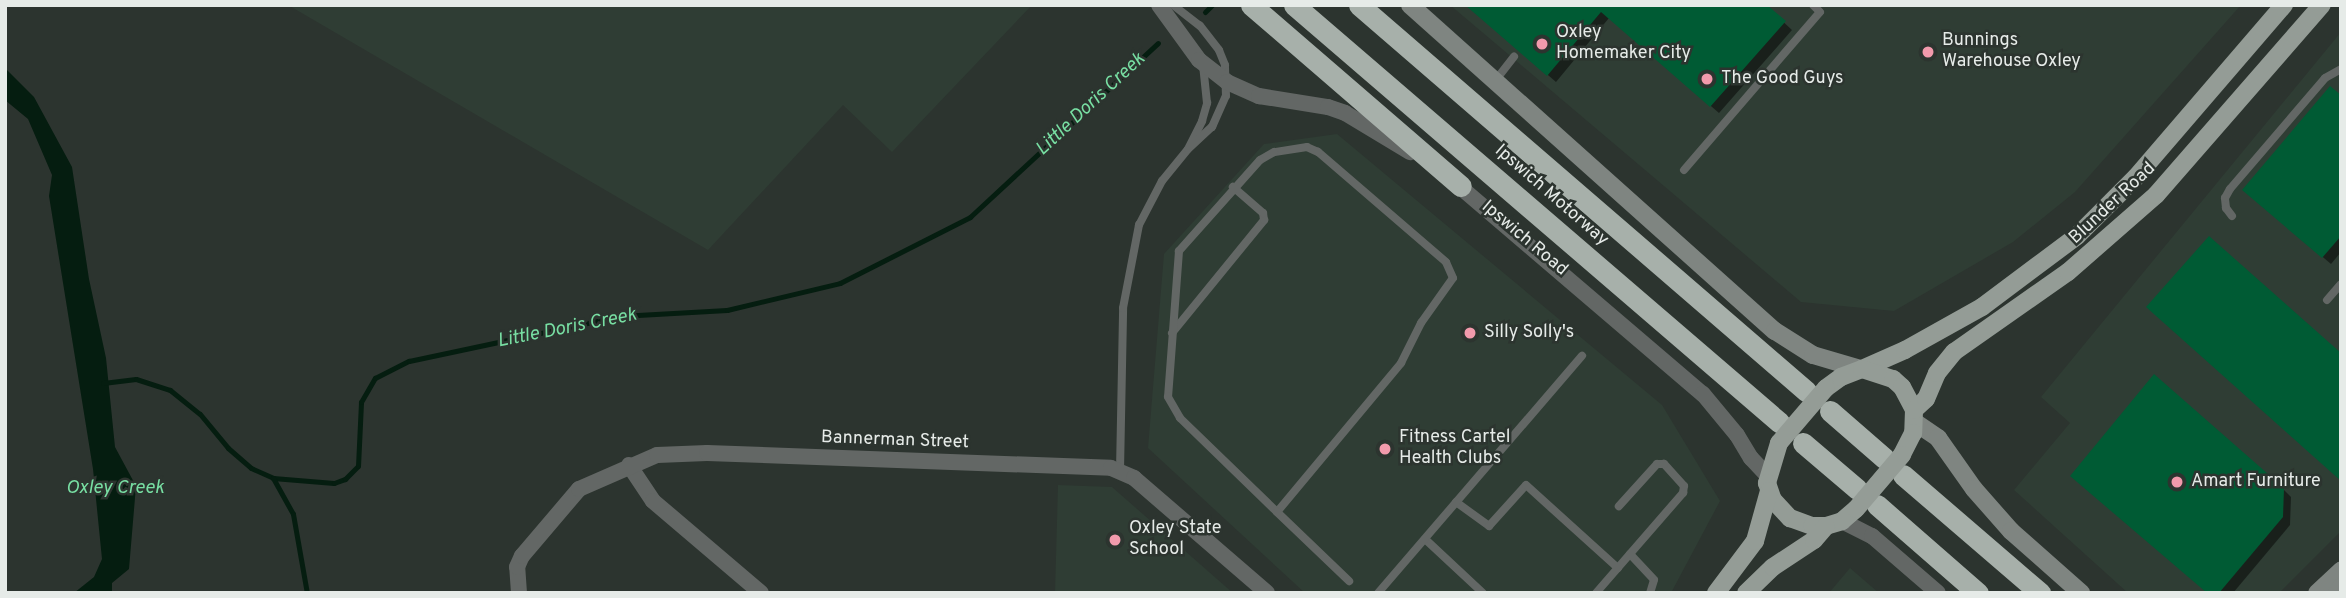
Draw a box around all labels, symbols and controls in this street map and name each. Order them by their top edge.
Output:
place label: Oxley Homemaker City [1556,23,1691,66]
place label: Bunnings Warehouse Oxley [1942,31,2081,74]
marker: Oxley Homemaker City [1534,36,1550,52]
marker: Bunnings Warehouse Oxley [1920,44,1936,60]
water label: Little Doris Creek [1032,49,1150,161]
place label: The Good Guys [1721,68,1844,90]
marker: The Good Guys [1699,71,1715,87]
street label: Ipswich Motorway [1490,141,1612,251]
street label: Blunder Road [2065,159,2161,249]
street label: Ipswich Road [1477,197,1571,281]
water label: Little Doris Creek [496,304,638,354]
place label: Silly Solly's [1484,322,1574,344]
marker: Silly Solly's [1462,325,1478,341]
street label: Bannerman Street [821,428,969,454]
place label: Fitness Cartel Health Clubs [1399,428,1510,471]
marker: Fitness Cartel Health Clubs [1377,441,1393,457]
place label: Amart Furniture [2191,471,2321,493]
marker: Amart Furniture [2169,474,2185,490]
water label: Oxley Creek [66,478,164,500]
place label: Oxley State School [1129,519,1221,562]
marker: Oxley State School [1107,532,1123,548]

